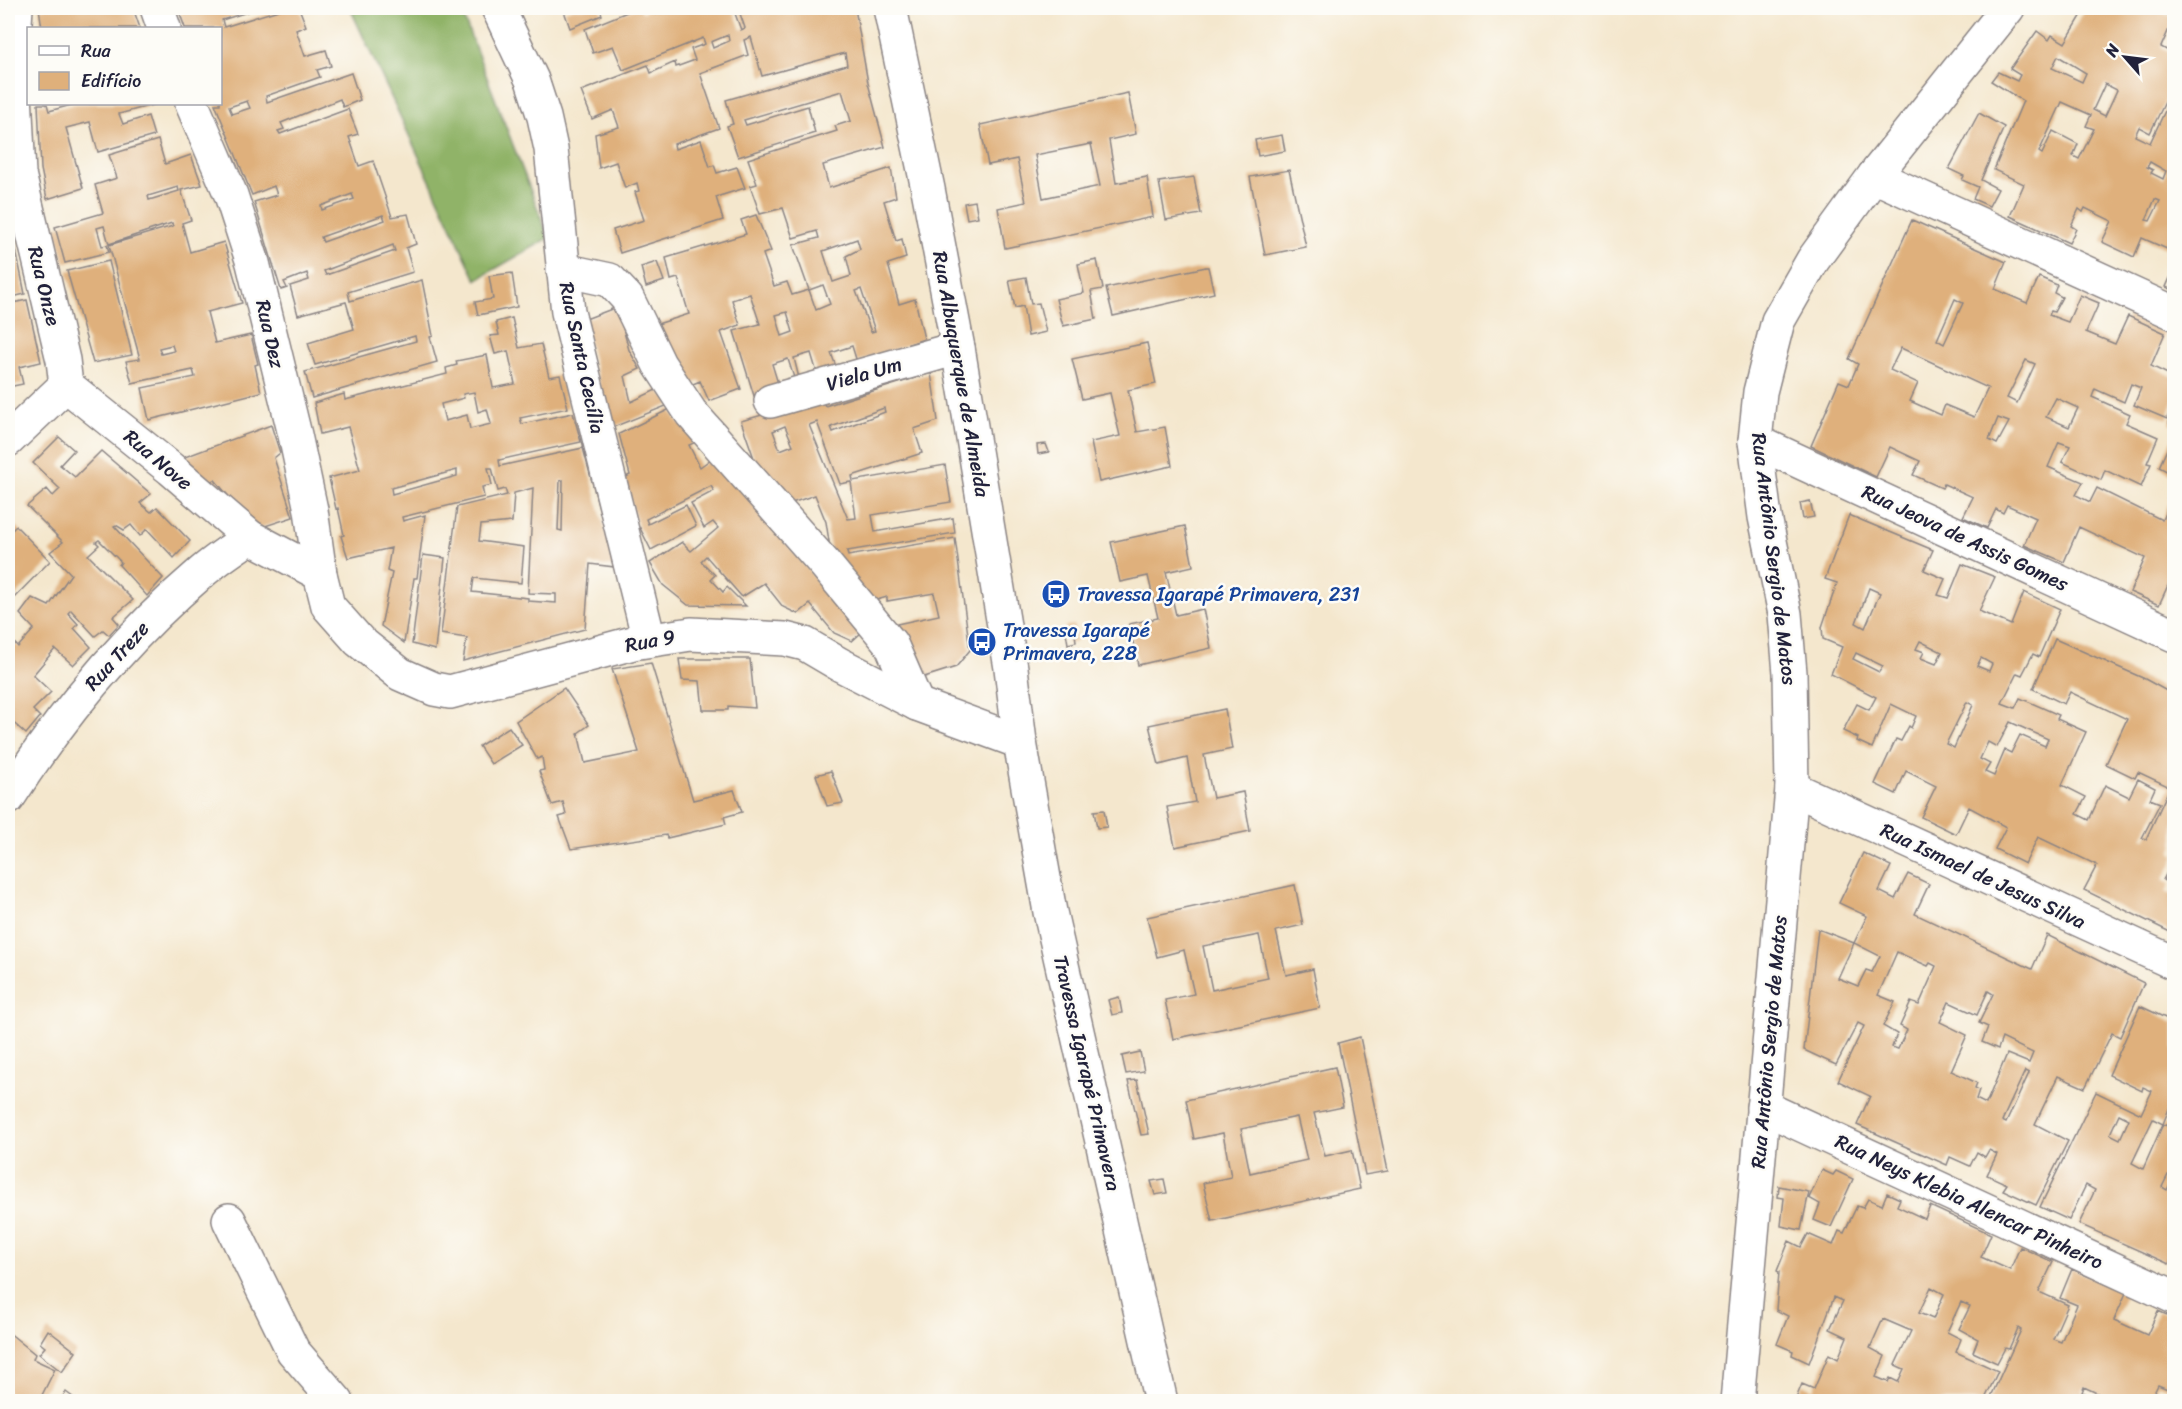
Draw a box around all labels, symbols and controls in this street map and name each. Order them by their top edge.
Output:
legend [27,27,222,105]
north arrow [2095,27,2155,87]
text: Rua [81,35,112,67]
text: N [2096,38,2128,63]
text: Edifício [81,65,141,97]
street label: Rua Onze [17,242,71,330]
street label: Rua Albuquerque de Almeida [922,248,1000,501]
street label: Rua Santa Cecília [549,279,615,437]
street label: Rua Dez [245,296,295,372]
street label: Viela Um [822,347,906,401]
street label: Rua Nove [115,420,201,500]
street label: Rua Antônio Sergio de Matos [1741,431,1807,688]
street label: Rua Jeova de Assis Gomes [1856,475,2075,602]
place label: Travessa Igarapé Primavera, 231 [1077,577,1360,612]
bus stop icon: Travessa Igarapé Primavera, 231 [1040,578,1072,610]
street label: Rua Treze [76,613,158,699]
place label: Travessa Igarapé Primavera, 228 [1003,613,1150,671]
street label: Rua 9 [622,619,678,663]
bus stop icon: Travessa Igarapé Primavera, 228 [966,626,998,658]
street label: Rua Ismael de Jesus Silva [1874,813,2092,939]
street label: Rua Antônio Sergio de Matos [1741,913,1798,1170]
street label: Travessa Igarapé Primavera [1043,952,1131,1194]
street label: Rua Neys Klebia Alencar Pinheiro [1829,1124,2109,1280]

